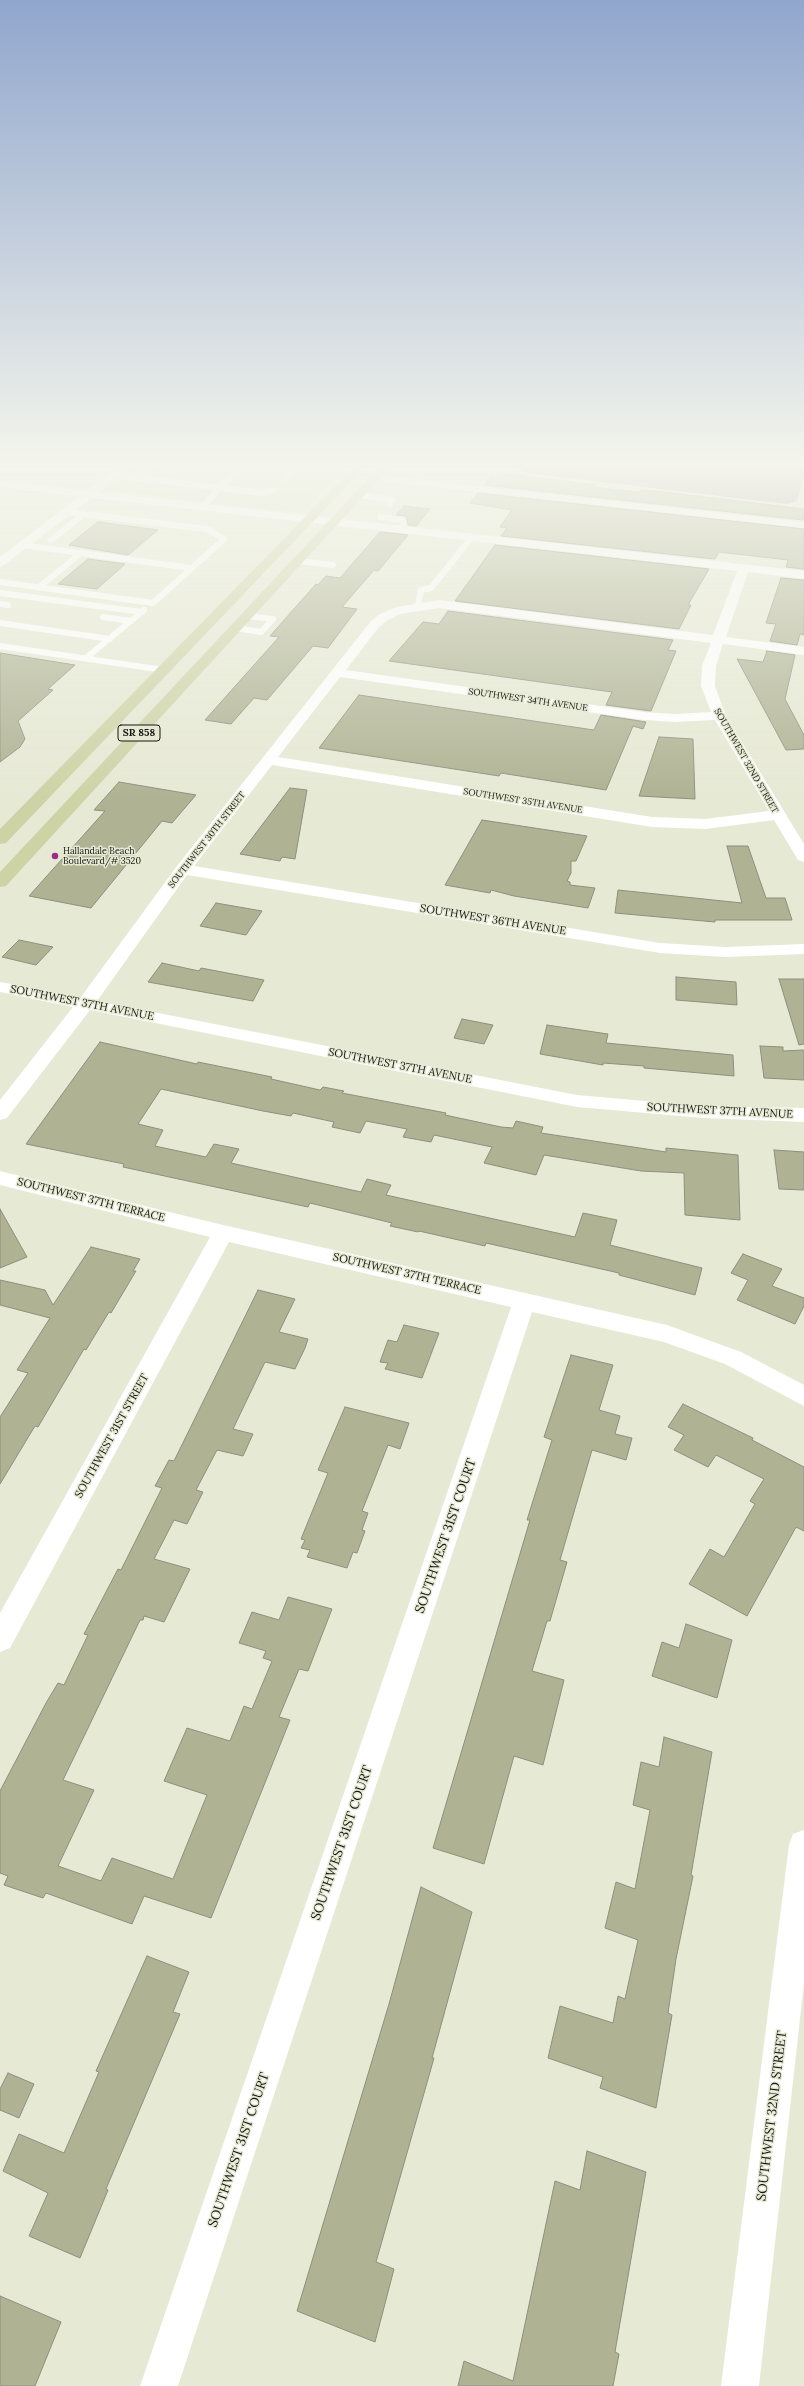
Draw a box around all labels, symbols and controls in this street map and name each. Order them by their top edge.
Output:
street label: SOUTHWEST 34TH AVENUE [468,686,588,714]
street label: SOUTHWEST 32ND STREET [712,707,780,815]
road number: SR 858 [118,725,160,741]
street label: SOUTHWEST 35TH AVENUE [463,786,583,816]
street label: SOUTHWEST 30TH STREET [166,790,248,890]
place label: Hallandale Beach Boulevard/# 3520 [63,846,141,867]
marker: Hallandale Beach Boulevard/# 3520 [50,851,60,861]
street label: SOUTHWEST 36TH AVENUE [419,902,567,938]
street label: SOUTHWEST 37TH AVENUE [9,983,155,1023]
street label: SOUTHWEST 37TH AVENUE [327,1046,473,1086]
street label: SOUTHWEST 37TH AVENUE [647,1101,793,1121]
street label: SOUTHWEST 37TH TERRACE [16,1175,166,1225]
street label: SOUTHWEST 37TH TERRACE [332,1250,482,1298]
street label: SOUTHWEST 31ST STREET [72,1372,152,1500]
street label: SOUTHWEST 31ST COURT [412,1457,480,1615]
street label: SOUTHWEST 31ST COURT [308,1764,376,1922]
street label: SOUTHWEST 32ND STREET [754,2030,790,2202]
street label: SOUTHWEST 31ST COURT [205,2071,273,2229]

